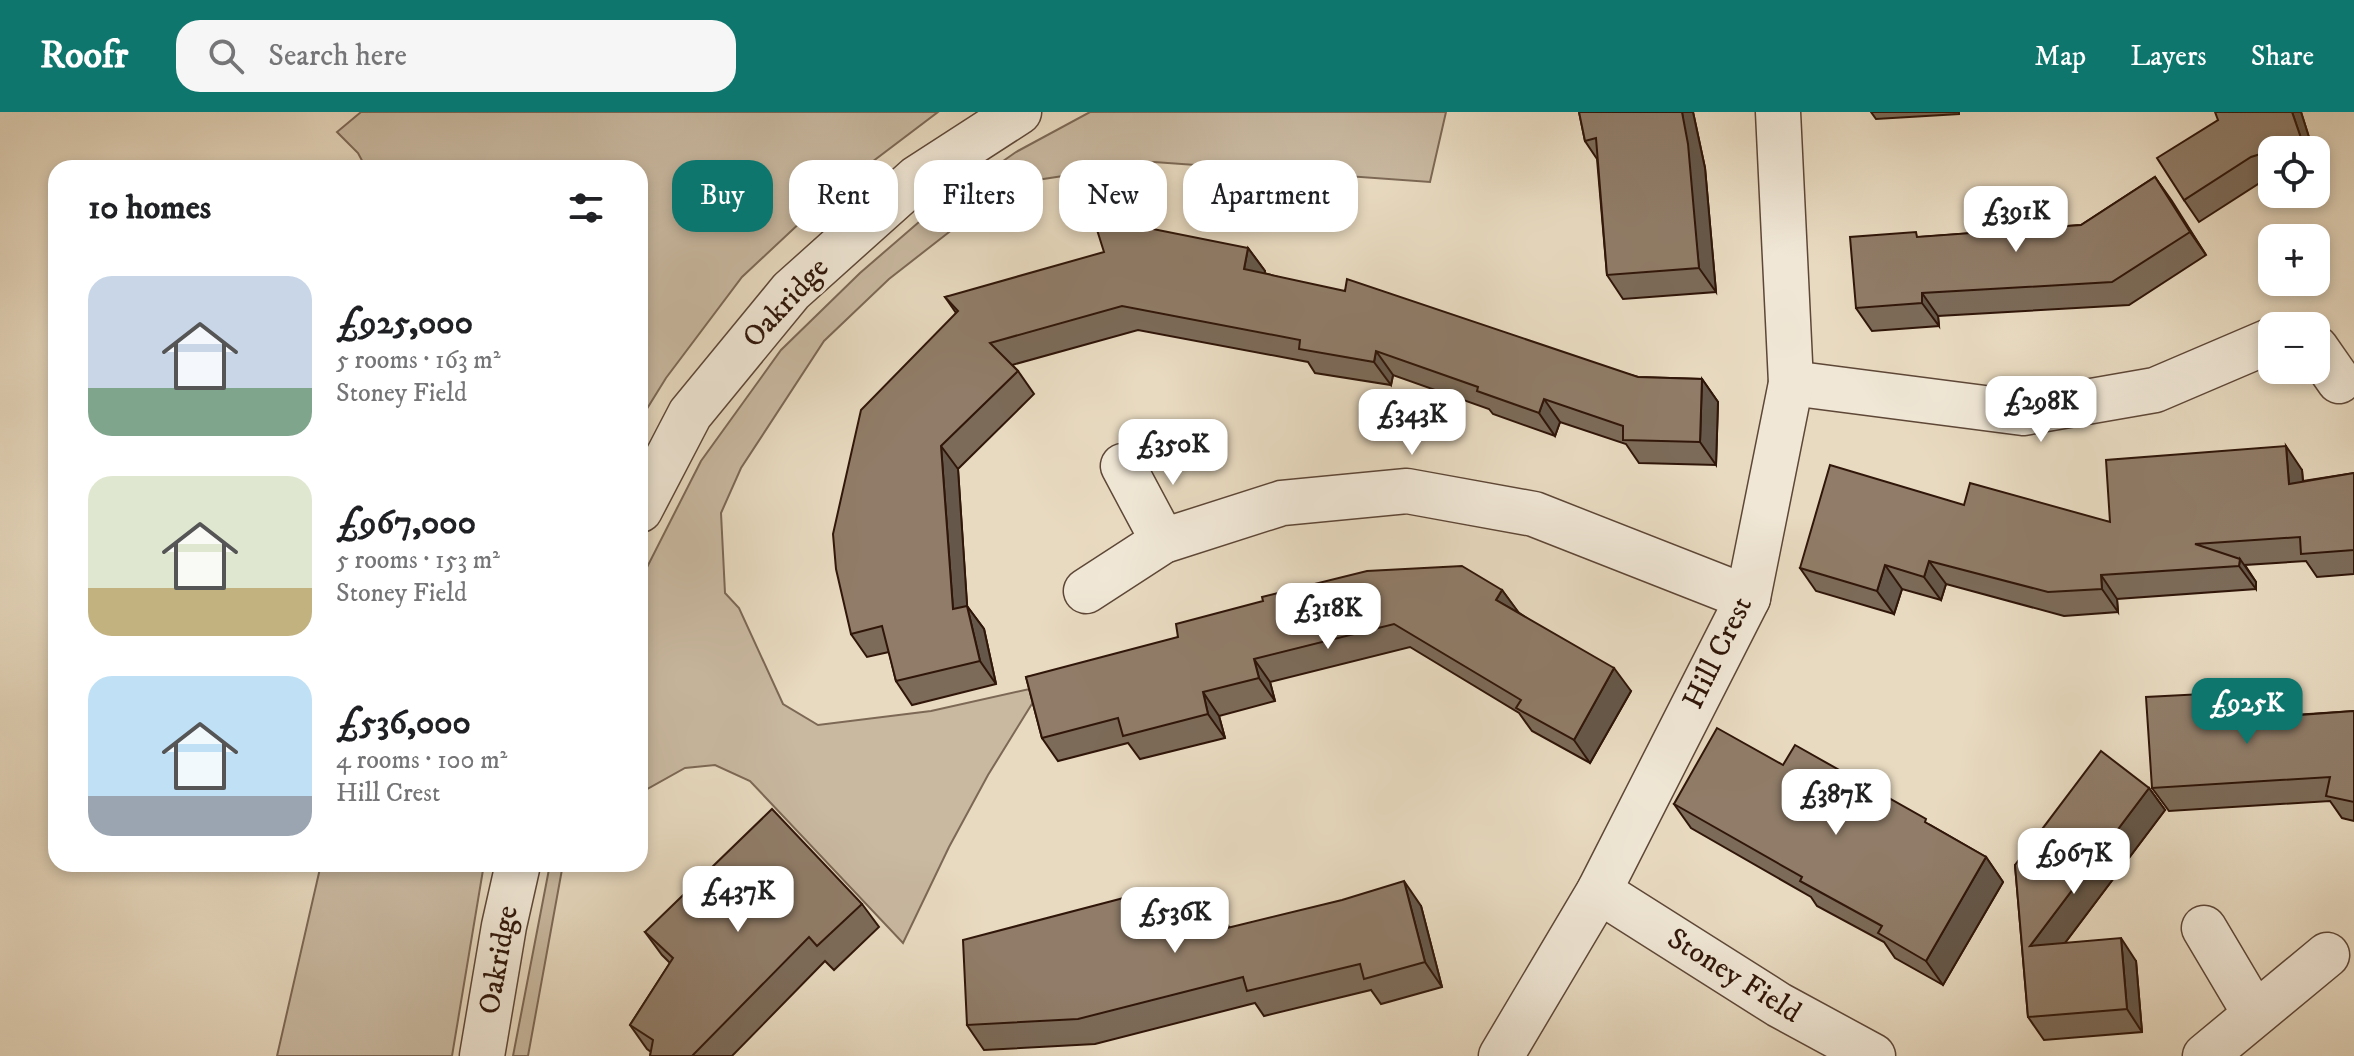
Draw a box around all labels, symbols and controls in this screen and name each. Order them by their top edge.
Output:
search box [176,20,736,92]
text: Roofr [40,32,128,80]
icon: search [204,34,248,78]
text: Search here [268,38,407,75]
text: Map [2035,39,2086,74]
text: Layers [2130,39,2207,74]
text: Share [2251,39,2314,74]
map controls [2258,136,2330,384]
button: locate [2258,136,2330,208]
chip: Buy [672,160,773,232]
chip: Rent [789,160,898,232]
chip: Filters [914,160,1043,232]
chip: New [1059,160,1167,232]
chip: Apartment [1183,160,1358,232]
icon: filters [564,186,608,230]
pin: £391K [1960,186,2072,254]
text: 10 homes [88,187,211,229]
text: £391K [1982,195,2050,228]
button: + [2258,224,2330,296]
street label: Oakridge [735,250,837,356]
text: £925,000 [336,302,473,344]
icon: home [152,308,248,404]
button: − [2258,312,2330,384]
text: 5 rooms · 163 m² [336,344,501,377]
pin: £298K [1985,376,2097,444]
text: Stoney Field [336,377,467,410]
text: £298K [2003,385,2079,418]
pin: £343K [1356,389,1468,457]
text: £343K [1377,398,1447,431]
pin: £350K [1117,419,1229,487]
text: £350K [1137,428,1209,461]
text: £967,000 [336,502,476,544]
icon: home [152,508,248,604]
text: 5 rooms · 153 m² [336,544,500,577]
text: Stoney Field [336,577,467,610]
pin: £318K [1272,583,1384,651]
street label: Hill Crest [1675,591,1761,715]
text: £318K [1294,592,1362,625]
pin: £925K [2191,678,2303,746]
text: £925K [2210,687,2284,720]
text: £536,000 [336,702,471,744]
icon: home [152,708,248,804]
text: 4 rooms · 100 m² [336,744,507,777]
pin: £387K [1780,769,1892,837]
text: Hill Crest [336,777,440,810]
text: £387K [1800,778,1872,811]
pin: £967K [2018,828,2130,896]
text: £967K [2036,837,2112,870]
pin: £437K [682,866,794,934]
text: £437K [701,875,775,908]
pin: £536K [1119,887,1231,955]
text: £536K [1139,896,1211,929]
street label: Oakridge [471,903,527,1017]
street label: Stoney Field [1660,920,1808,1032]

